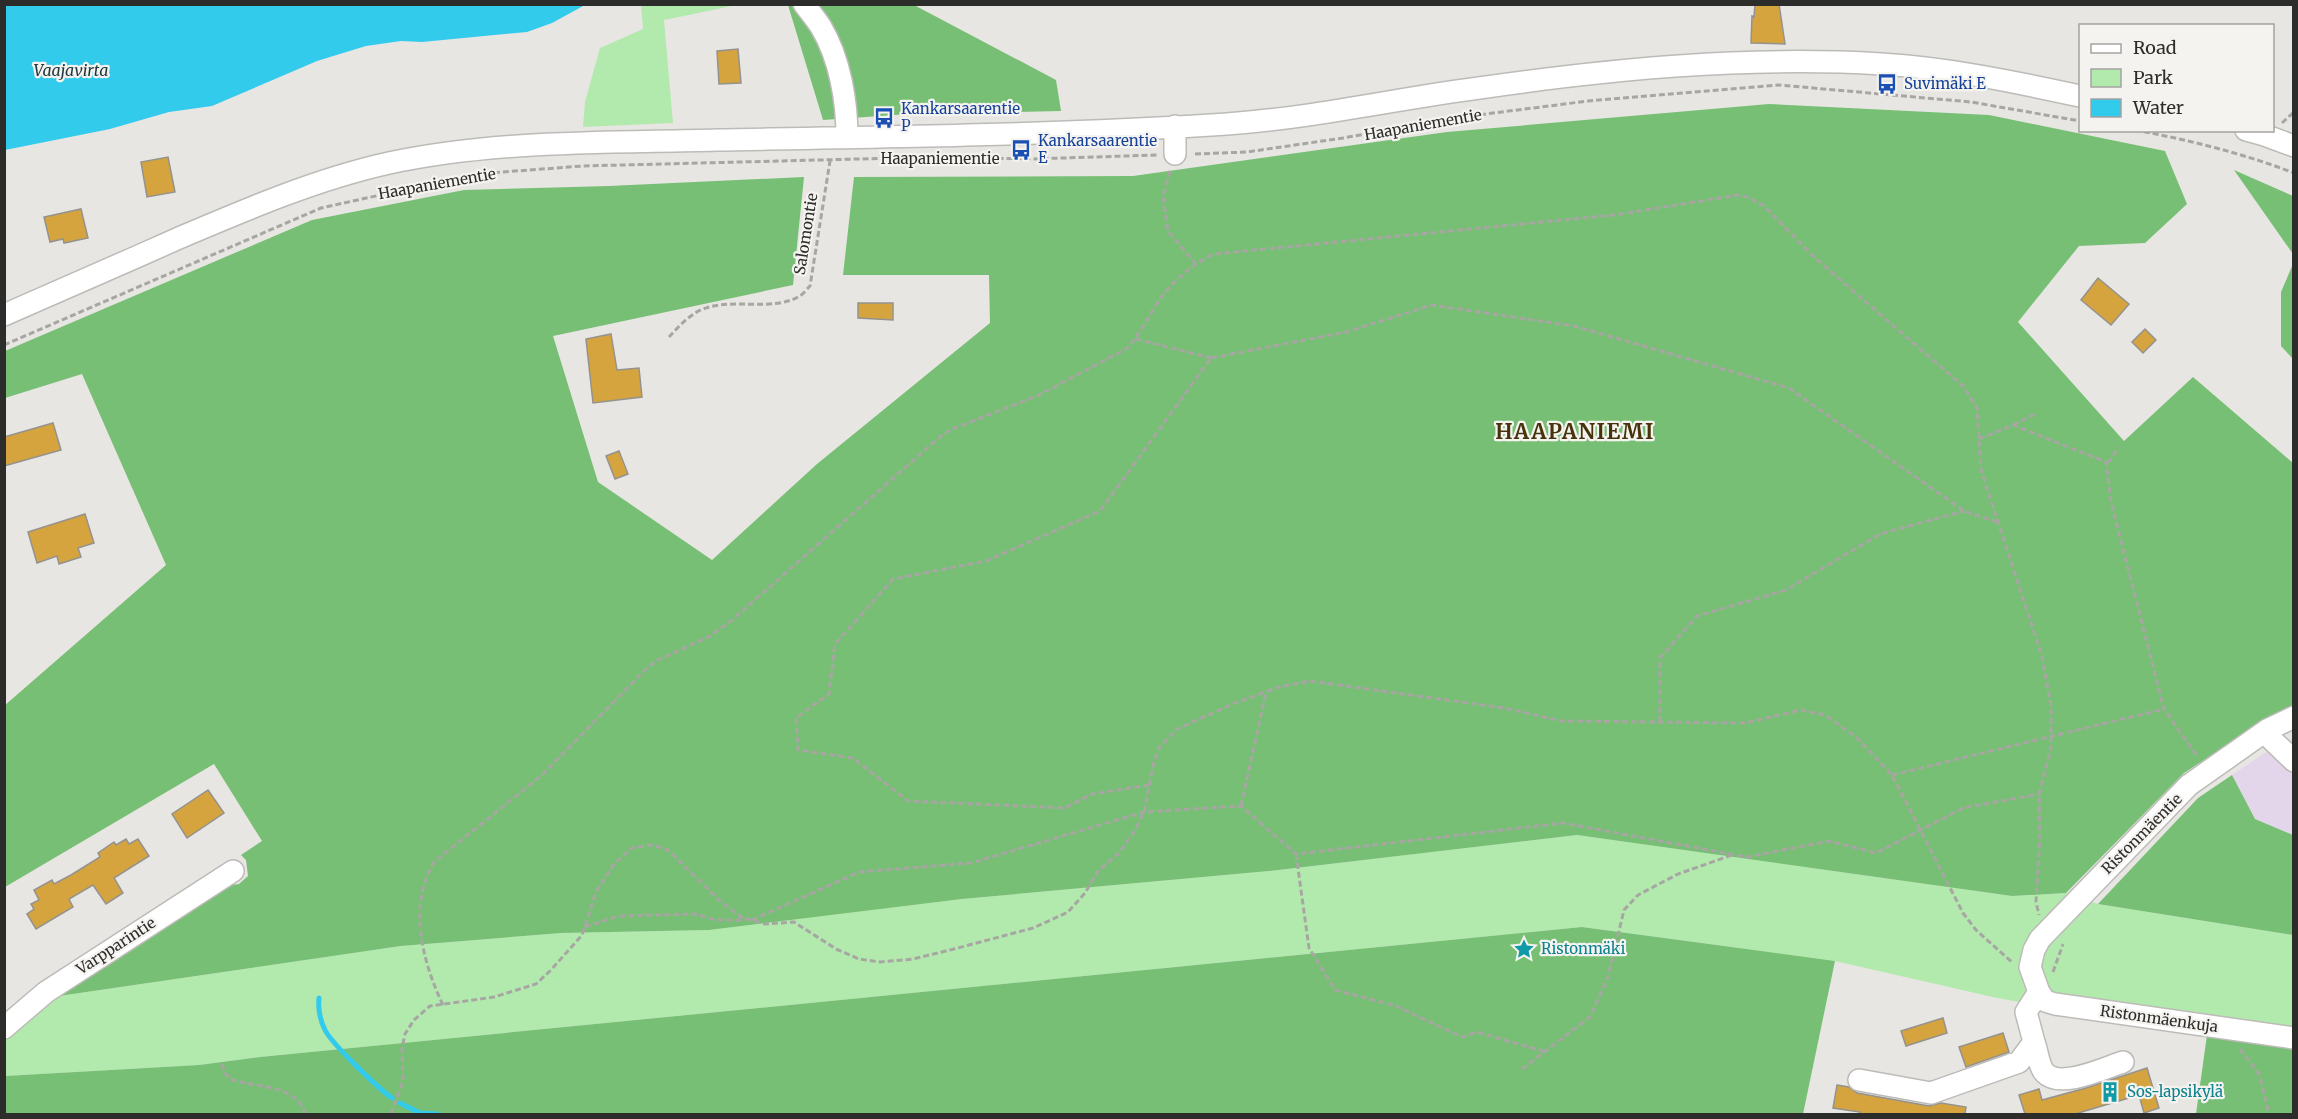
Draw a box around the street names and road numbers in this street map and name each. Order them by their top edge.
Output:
street label: Haapaniementie [1363,105,1483,144]
street label: Haapaniementie [881,149,1000,168]
street label: Haapaniementie [377,164,497,203]
street label: Salomontie [790,191,821,276]
street label: Ristonmäentie [2097,789,2186,878]
street label: Varpparintie [72,913,159,979]
street label: Ristonmäenkuja [2099,1001,2219,1036]

